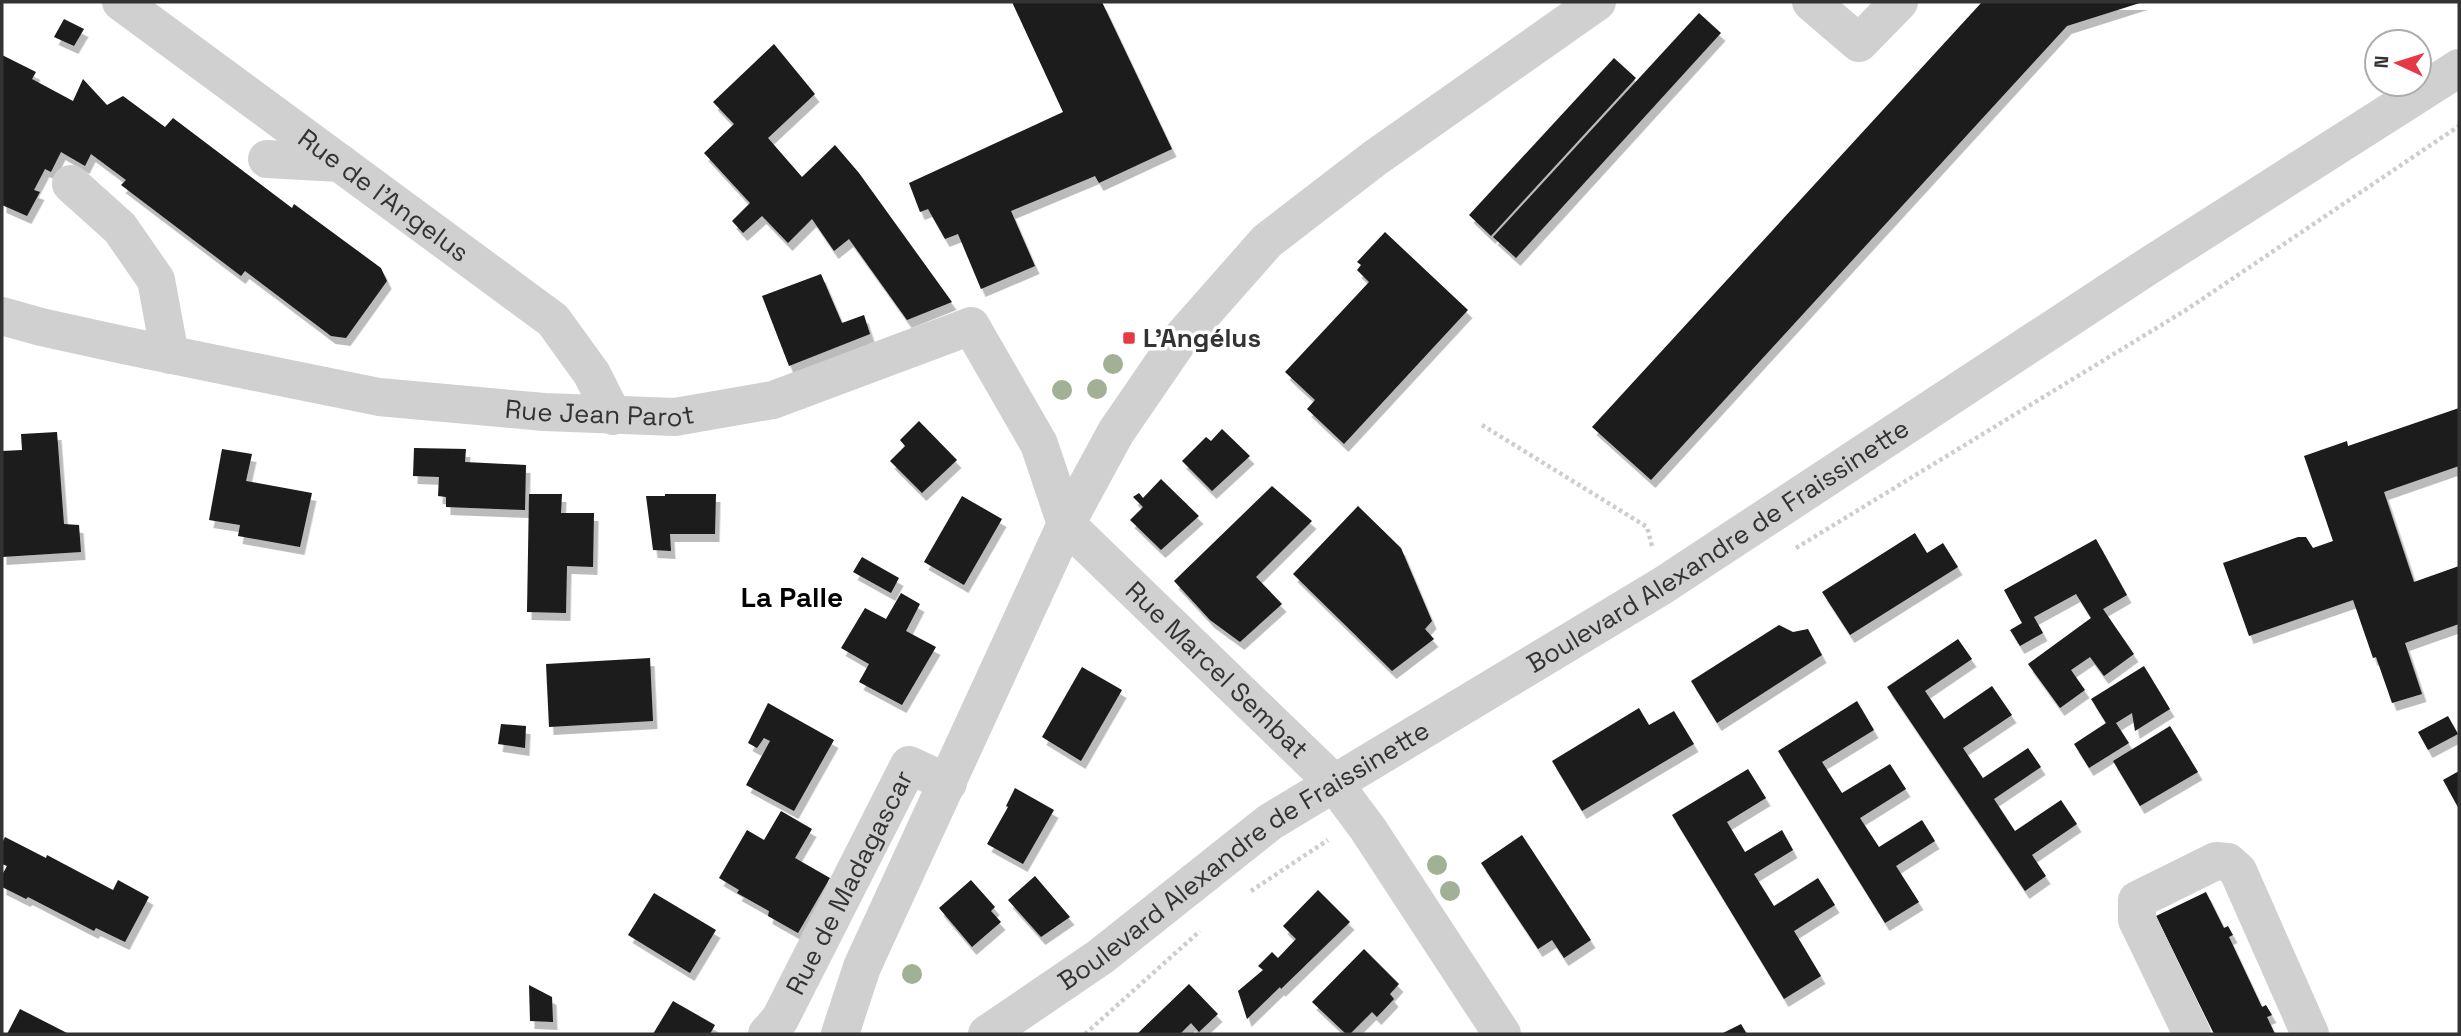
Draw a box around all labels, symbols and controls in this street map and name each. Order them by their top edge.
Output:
north arrow [2363,28,2433,98]
text: N [2369,55,2394,69]
street label: Rue de l'Angelus [291,121,476,270]
place label: L'Angélus [1143,321,1261,355]
marker: L'Angélus [1121,330,1137,346]
street label: Rue Jean Parot [504,392,697,434]
street label: Boulevard Alexandre de Fraissinette [1520,411,1916,681]
street label: Rue Marcel Sembat [1118,574,1316,766]
district label: La Palle [741,579,843,615]
street label: Boulevard Alexandre de Fraissinette [1051,713,1435,998]
street label: Rue de Madagascar [778,764,921,1000]

